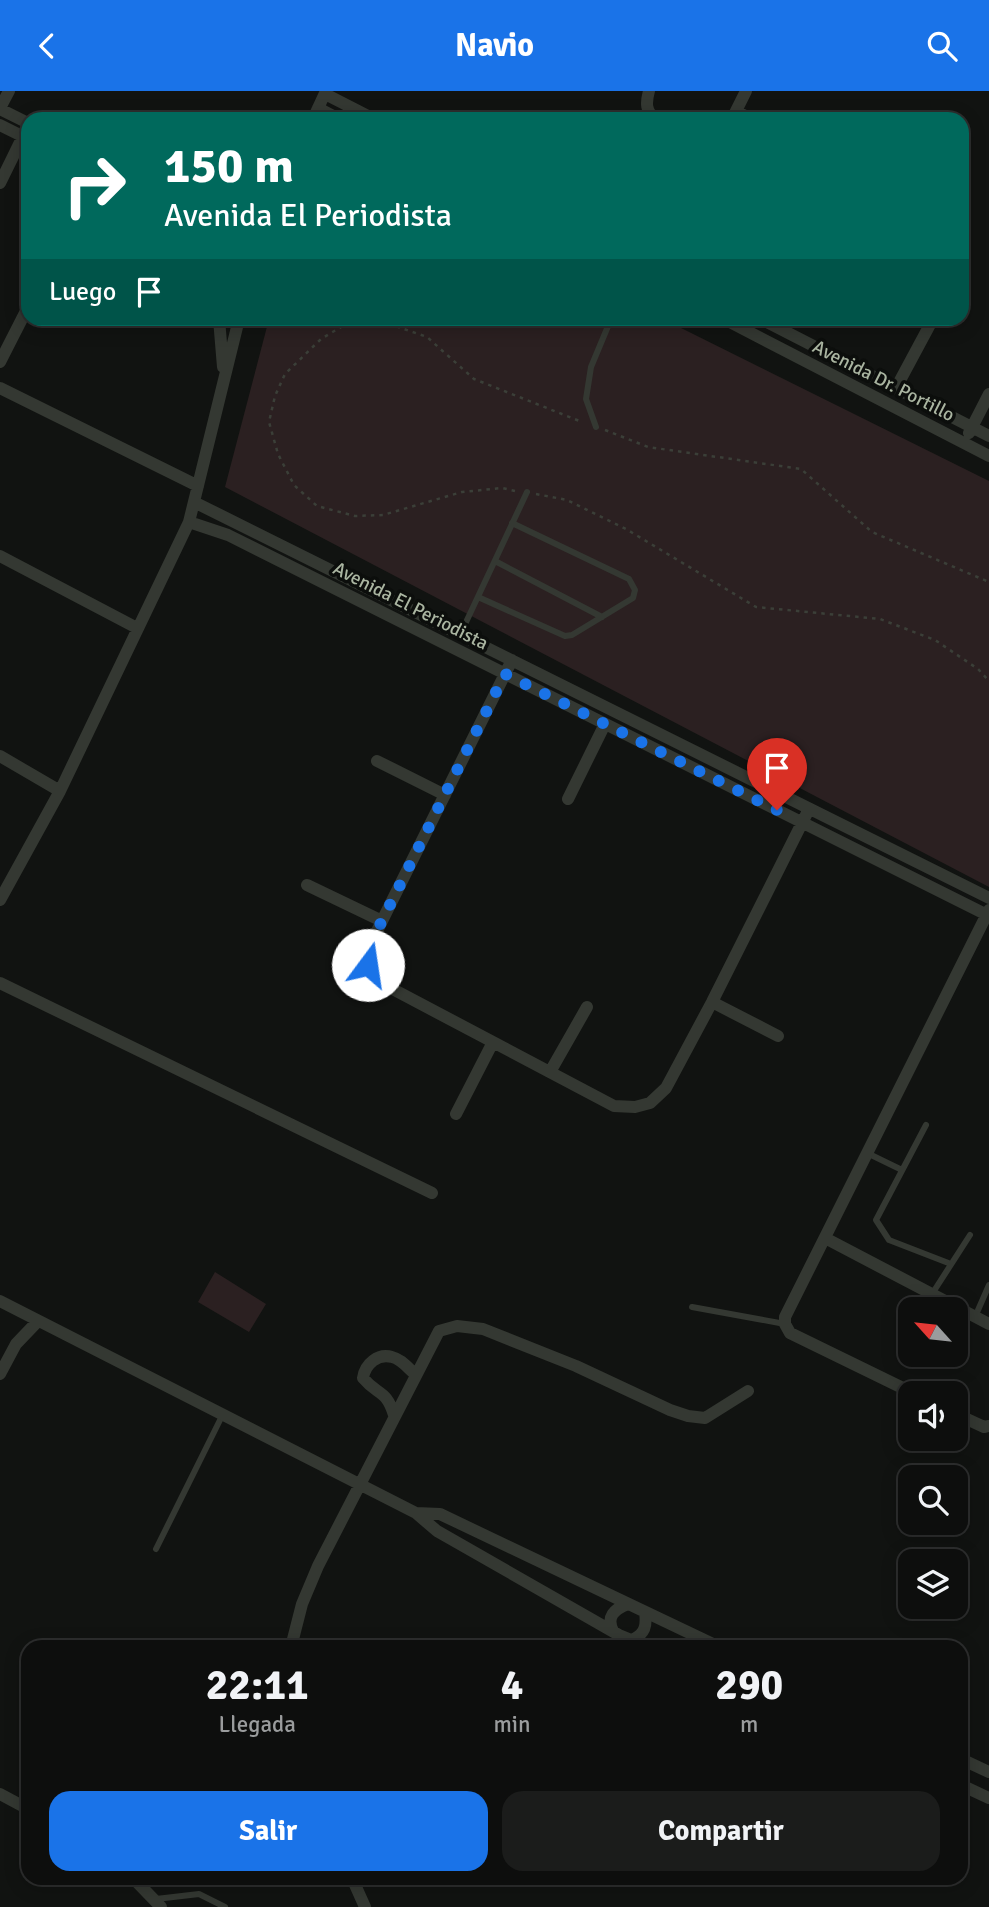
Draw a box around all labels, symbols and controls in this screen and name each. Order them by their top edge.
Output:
text: Navio [455,26,534,65]
icon: back [28,27,66,65]
icon: search [923,27,961,65]
text: 150 m [164,136,294,196]
icon: right [49,140,140,231]
text: Avenida El Periodista [164,196,452,235]
icon: arrive [130,273,168,311]
text: Luego [49,276,116,308]
street label: Avenida Dr. Portillo [809,335,959,427]
street label: Avenida El Periodista [329,556,492,655]
pin [747,738,807,810]
icon: arrive [758,749,796,787]
position arrow [331,928,405,1002]
north arrow [898,1297,968,1367]
map controls [898,1297,968,1619]
button: sound [898,1381,968,1451]
button: search [898,1465,968,1535]
button: layers [898,1549,968,1619]
text: 22:11 [206,1660,309,1711]
text: 4 [501,1660,523,1711]
text: 290 [715,1660,783,1711]
text: Llegada [219,1710,296,1739]
text: min [493,1710,531,1739]
text: m [740,1710,758,1739]
button: Salir [49,1791,488,1871]
button: Compartir [502,1791,940,1871]

